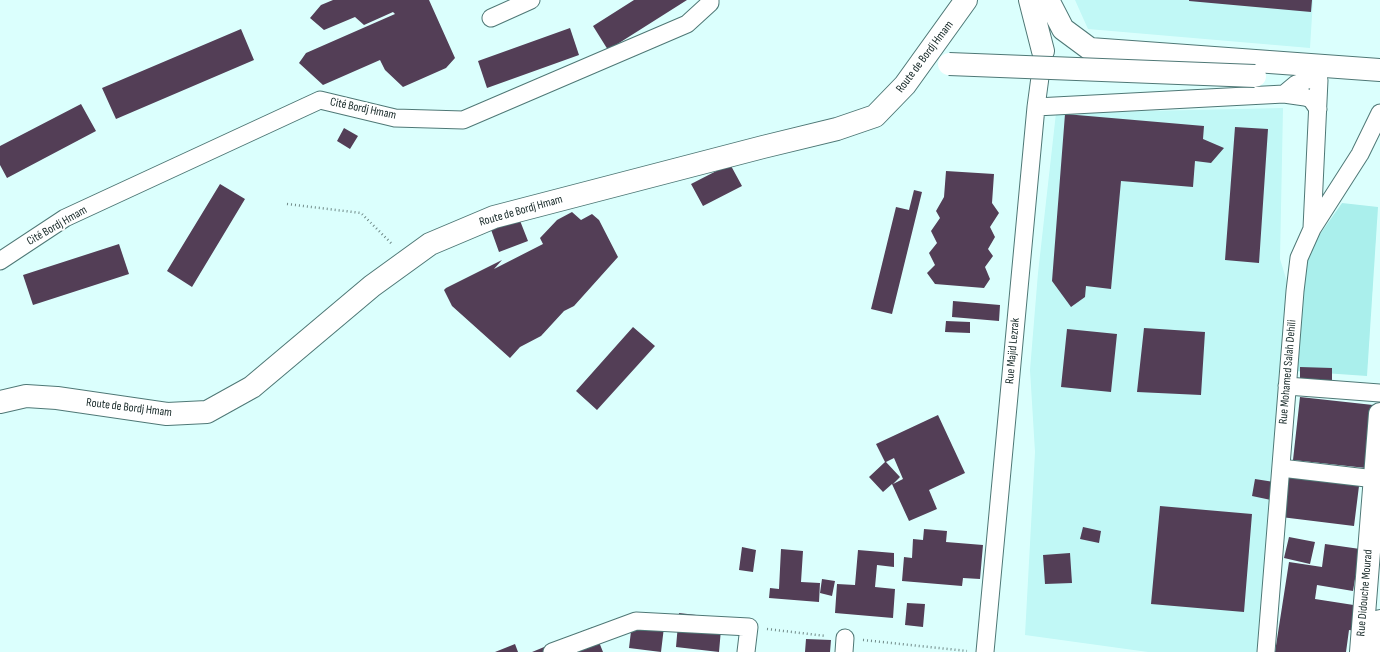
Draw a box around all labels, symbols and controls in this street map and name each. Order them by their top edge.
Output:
street label: Route de Bordj Hmam [893,18,957,96]
street label: Cité Bordj Hmam [329,95,397,123]
street label: Route de Bordj Hmam [478,192,564,230]
street label: Cité Bordj Hmam [24,203,90,249]
street label: Rue Majid Lezrak [1003,317,1023,385]
street label: Rue Mohamed Salah Dehili [1276,319,1300,425]
street label: Route de Bordj Hmam [85,396,173,420]
street label: Rue Didouche Mourad [1354,549,1376,637]

